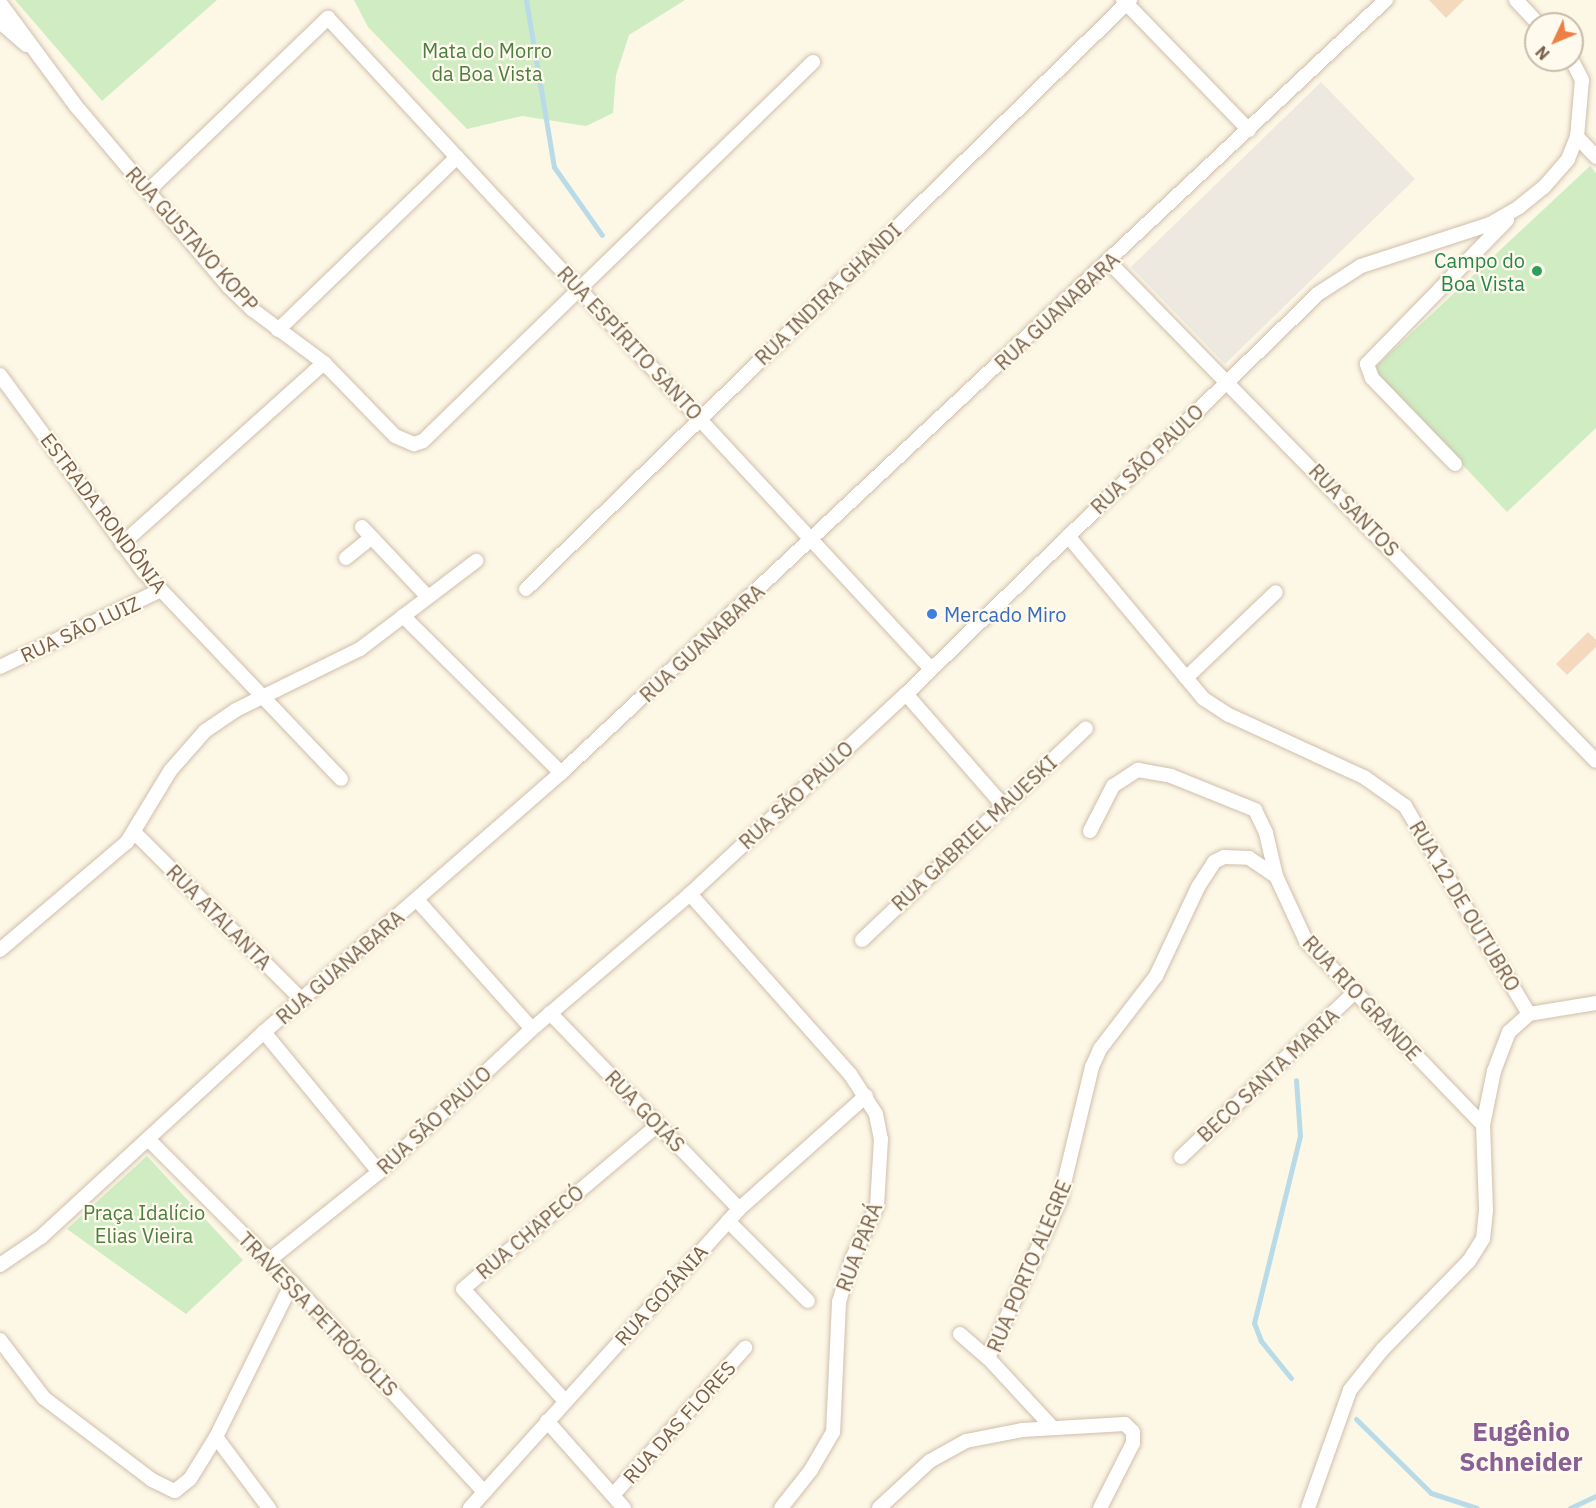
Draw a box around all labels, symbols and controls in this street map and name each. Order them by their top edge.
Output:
north arrow [1524,12,1584,72]
park label: Mata do Morro da Boa Vista [422,38,552,85]
text: N [1531,42,1554,64]
street label: RUA GUSTAVO KOPP [121,162,263,316]
street label: RUA INDIRA GHANDI [750,218,906,370]
street label: RUA GUANABARA [990,247,1124,375]
place label: Campo do Boa Vista [1434,248,1525,295]
street label: RUA ESPÍRITO SANTO [553,261,707,425]
marker: Campo do Boa Vista [1530,264,1544,278]
street label: RUA SÃO PAULO [1086,399,1208,519]
street label: ESTRADA RONDÔNIA [36,428,172,598]
street label: RUA SANTOS [1304,459,1404,561]
street label: RUA GUANABARA [635,579,769,707]
street label: RUA SÃO LUIZ [16,591,144,667]
place label: Mercado Miro [944,602,1066,626]
marker: Mercado Miro [925,607,939,621]
street label: RUA SÃO PAULO [734,736,858,854]
street label: RUA GABRIEL MAUESKI [887,750,1061,916]
street label: RUA 12 DE OUTUBRO [1405,816,1525,996]
street label: RUA ATALANTA [162,860,276,974]
street label: RUA GUANABARA [271,905,409,1029]
street label: RUA RIO GRANDE [1298,931,1426,1065]
street label: BECO SANTA MARIA [1192,1003,1344,1147]
street label: RUA SÃO PAULO [372,1061,496,1179]
street label: RUA GOIÁS [600,1065,690,1157]
street label: RUA PORTO ALEGRE [982,1176,1076,1356]
street label: RUA CHAPECÓ [471,1180,589,1284]
street label: RUA PARÁ [831,1199,887,1295]
park label: Praça Idalício Elias Vieira [83,1201,205,1248]
street label: TRAVESSA PETRÓPOLIS [233,1227,403,1401]
street label: RUA GOIÂNIA [610,1240,712,1350]
street label: RUA DAS FLORES [618,1356,740,1488]
district label: Eugênio Schneider [1459,1416,1583,1478]

